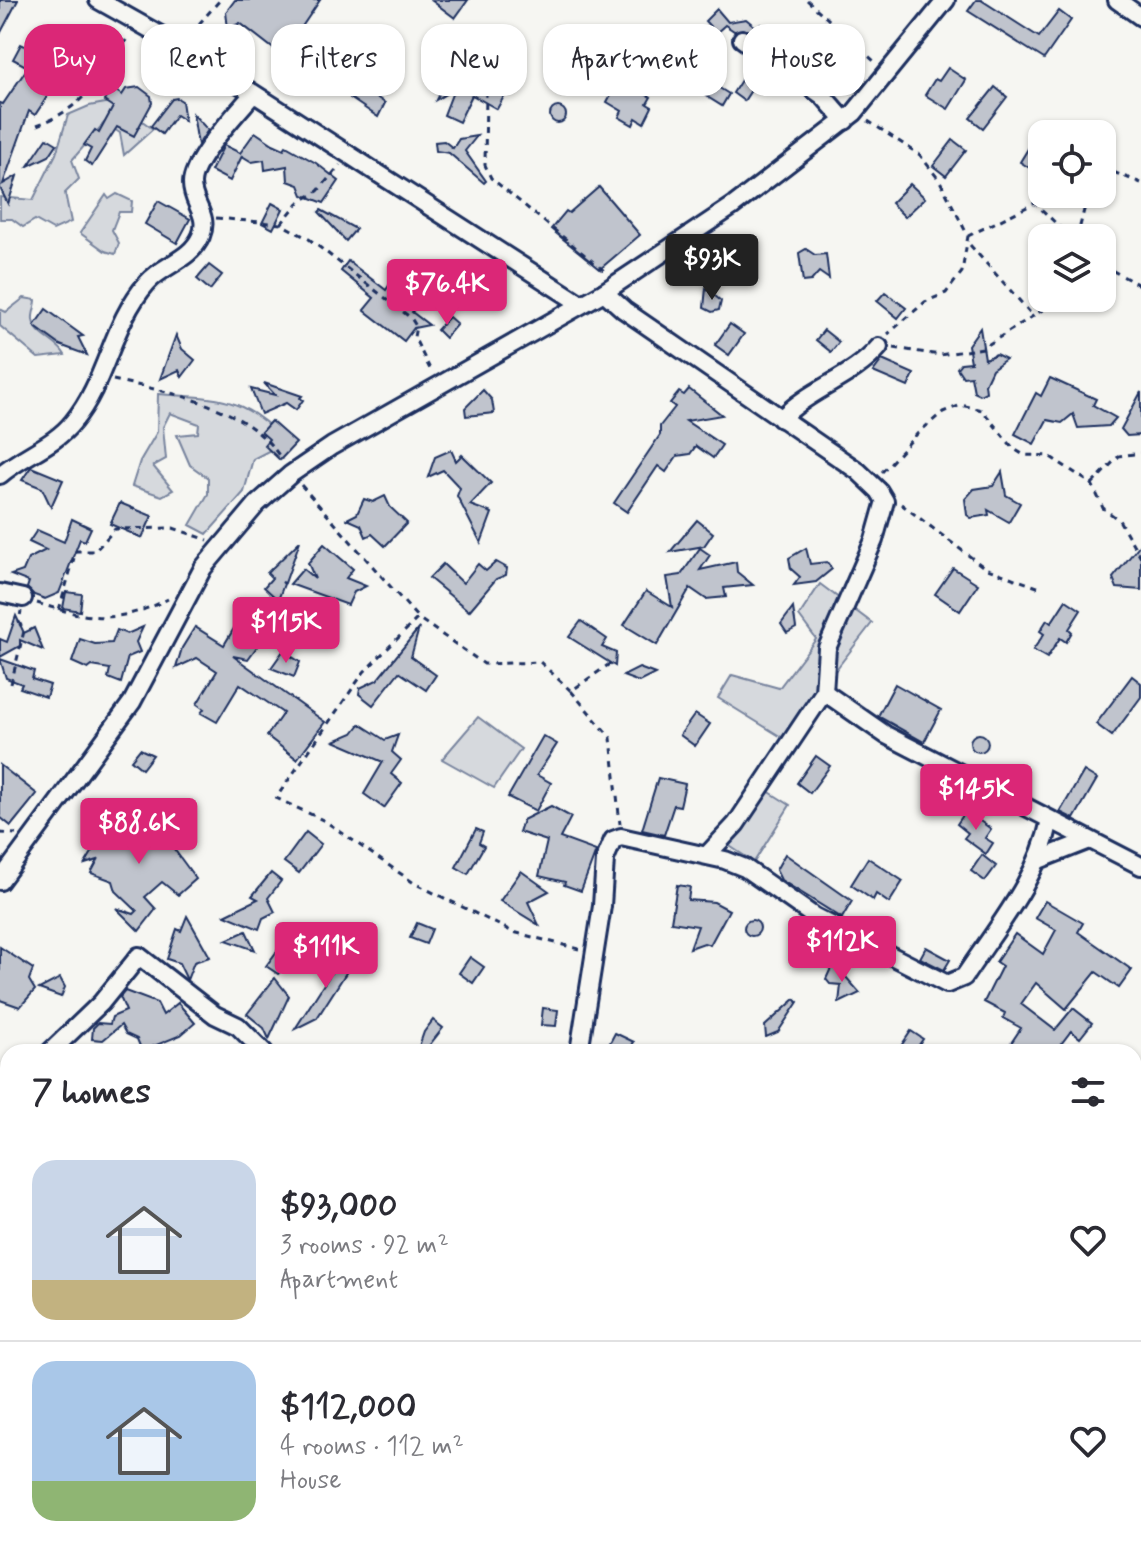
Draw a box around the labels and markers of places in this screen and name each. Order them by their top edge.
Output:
pin: $93K [665,234,759,302]
pin: $76.4K [382,259,512,327]
pin: $115K [230,597,342,665]
pin: $145K [920,764,1032,832]
pin: $88.6K [74,798,204,866]
pin: $112K [786,916,898,984]
pin: $111K [270,922,382,990]

